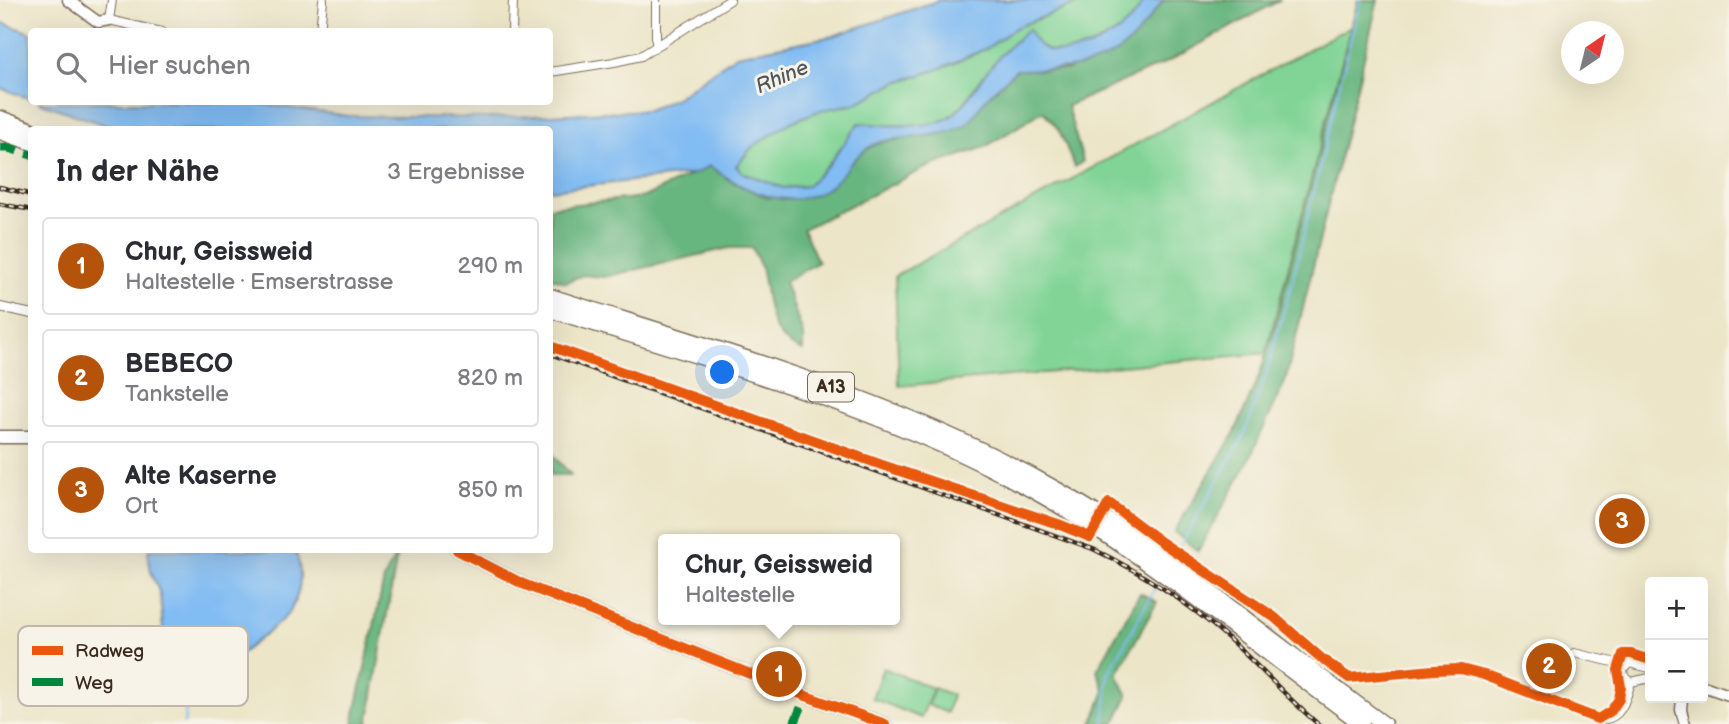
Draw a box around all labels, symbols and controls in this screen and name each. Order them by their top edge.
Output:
north arrow [1561,21,1624,84]
search box [28,28,553,105]
icon: search [52,48,90,86]
text: Hier suchen [108,51,251,82]
water label: Rhine [752,55,812,99]
text: In der Nähe [56,154,219,190]
text: 3 Ergebnisse [387,158,525,186]
text: Chur, Geissweid [125,237,313,268]
text: 1 [76,252,86,280]
text: 290 m [457,252,523,280]
text: Haltestelle · Emserstrasse [125,268,393,296]
text: BEBECO [125,349,233,380]
your location [705,355,739,389]
text: 2 [74,364,88,392]
text: 820 m [457,364,523,392]
road number: A13 [808,372,854,402]
text: Tankstelle [125,380,229,408]
text: Alte Kaserne [125,461,277,492]
text: 3 [74,476,88,504]
text: 850 m [458,476,523,504]
text: Ort [125,492,158,520]
pin: 3 [1599,495,1645,547]
popup [658,534,900,625]
text: Chur, Geissweid [685,550,873,581]
map controls [1645,577,1708,703]
button: + [1645,577,1708,640]
text: Haltestelle [685,581,795,609]
legend [18,626,248,706]
text: Radweg [75,640,144,663]
pin: 2 [1526,640,1572,692]
button: − [1645,640,1708,703]
pin: 1 [756,648,802,700]
text: Weg [75,672,113,695]

